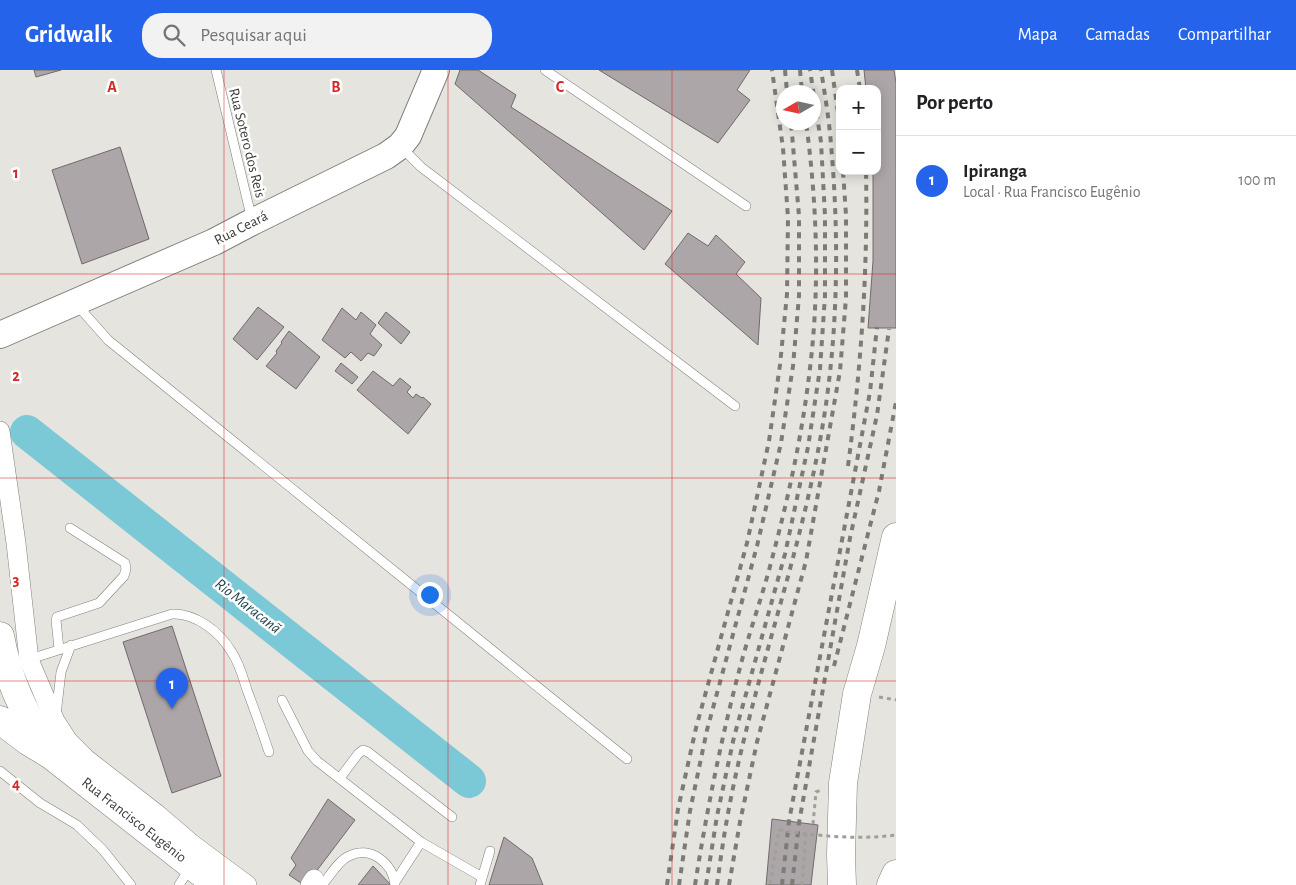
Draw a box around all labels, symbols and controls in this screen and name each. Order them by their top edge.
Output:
search box [142,13,492,58]
icon: search [160,21,188,49]
text: Gridwalk [25,23,112,47]
text: Pesquisar aqui [200,26,307,45]
text: Mapa [1018,26,1057,44]
text: Camadas [1085,26,1150,44]
text: Compartilhar [1178,26,1271,44]
text: A [107,79,117,95]
text: B [331,79,341,95]
text: C [556,79,565,95]
north arrow [776,85,821,130]
map controls [836,85,881,175]
button: + [836,85,881,130]
street label: Rua Sotero dos Reis [226,87,268,199]
text: Por perto [916,92,993,113]
button: − [836,130,881,175]
text: Ipiranga [963,162,1027,181]
text: 1 [13,165,19,181]
text: 1 [929,172,935,188]
text: 100 m [1238,172,1276,188]
text: Local · Rua Francisco Eugênio [963,184,1141,200]
street label: Rua Ceará [212,208,270,248]
text: 2 [12,368,20,384]
text: 3 [13,572,20,588]
water label: Rio Maracanã [212,575,284,637]
your location [417,582,443,608]
pin: 1 [156,668,188,709]
street label: Rua Francisco Eugênio [79,775,189,865]
text: 4 [12,776,20,792]

